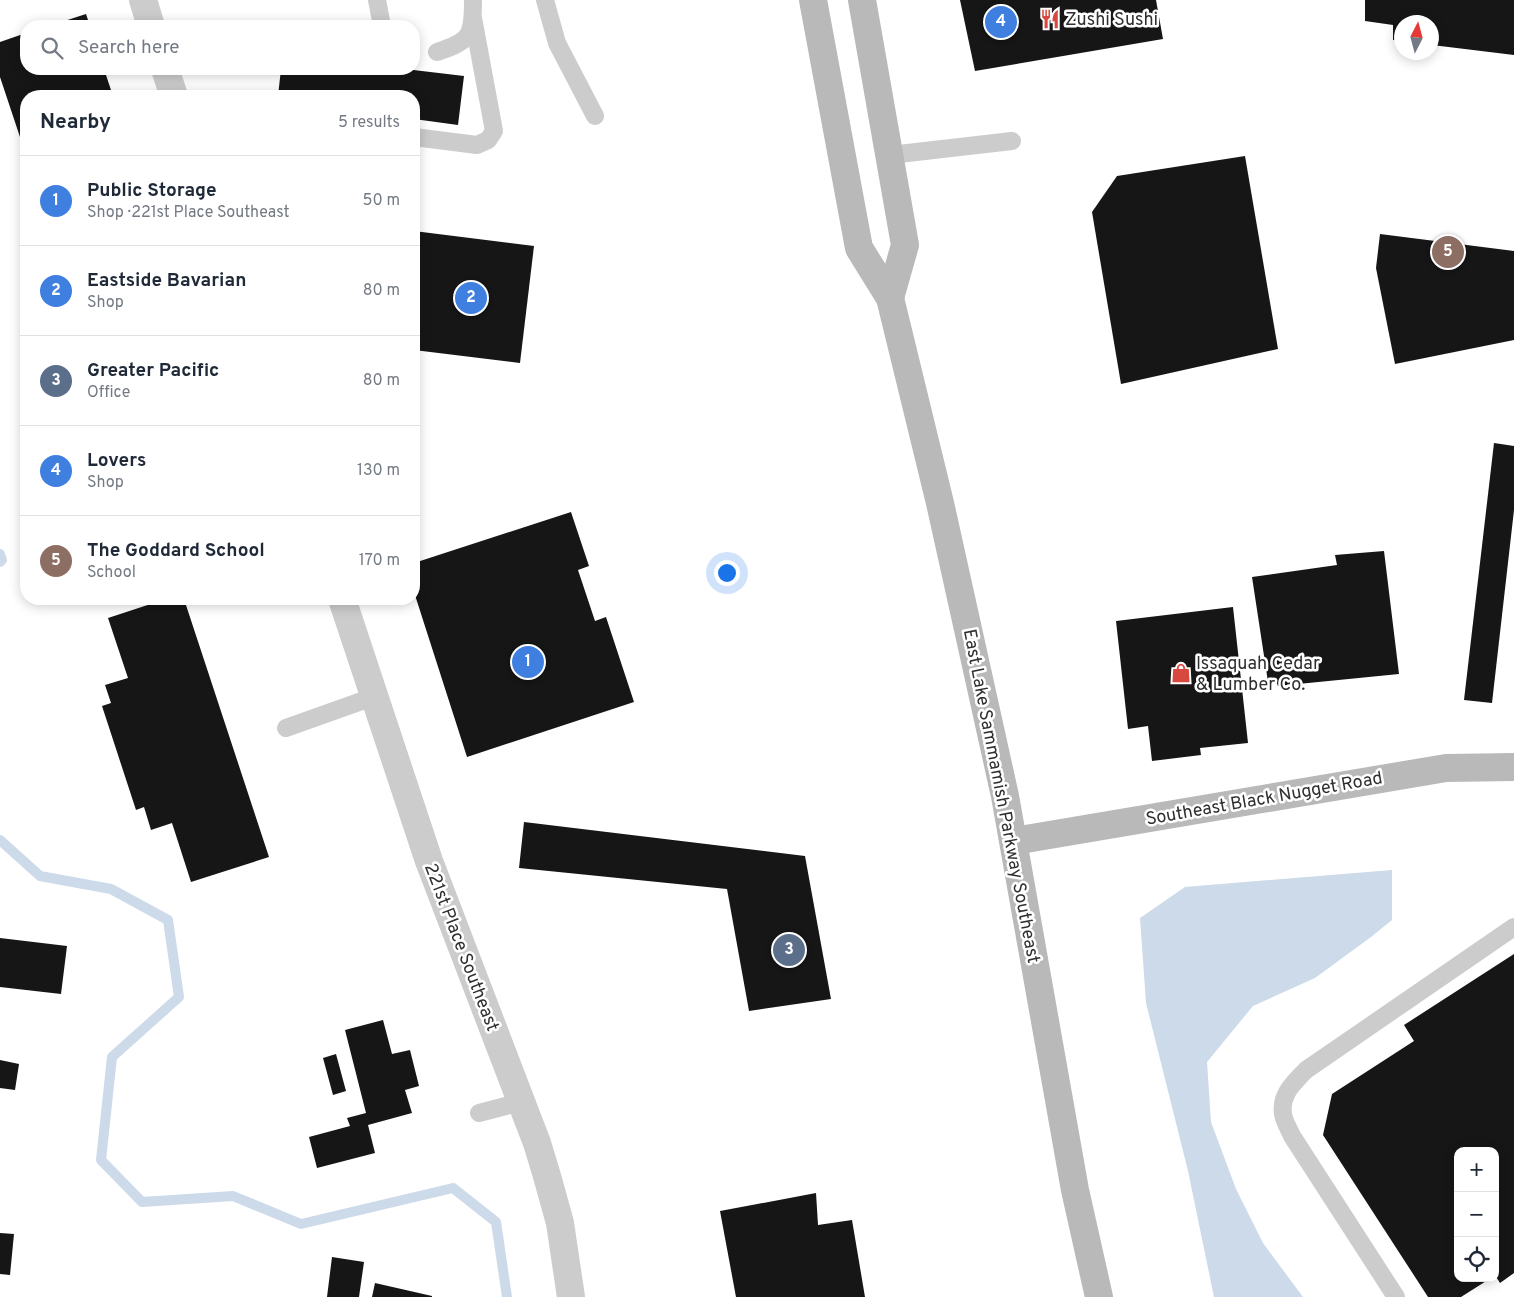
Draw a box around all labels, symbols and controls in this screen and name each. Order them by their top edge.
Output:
pin: 4 [985,3,1017,41]
restaurant icon: Zushi Sushi [1039,8,1061,30]
place label: Zushi Sushi [1065,9,1158,32]
north arrow [1394,15,1439,60]
search box [20,20,420,75]
icon: search [38,34,66,62]
text: Search here [78,36,180,60]
text: Nearby [40,109,111,136]
text: 5 results [338,113,400,133]
text: Public Storage [87,179,216,203]
text: 1 [53,191,59,211]
text: 50 m [363,191,400,211]
text: Shop · 221st Place Southeast [87,203,290,223]
pin: 5 [1432,233,1464,271]
text: Eastside Bavarian [87,269,246,293]
pin: 2 [455,279,487,317]
text: 2 [51,281,61,301]
text: 80 m [363,281,400,301]
text: Shop [87,293,124,313]
text: Greater Pacific [87,359,219,383]
text: 3 [51,371,61,391]
text: 80 m [363,371,400,391]
text: Office [87,383,130,403]
text: Lovers [87,449,146,473]
text: 4 [51,461,61,481]
text: 130 m [357,461,400,481]
text: Shop [87,473,124,493]
text: The Goddard School [87,539,265,563]
text: 5 [51,551,61,571]
text: 170 m [359,551,400,571]
your location [714,560,740,586]
text: School [87,563,136,583]
street label: East Lake Sammamish Parkway Southeast [957,627,1044,965]
pin: 1 [512,643,544,681]
place label: Issaquah Cedar & Lumber Co. [1196,653,1320,697]
shop icon: Issaquah Cedar & Lumber Co. [1170,662,1192,684]
street label: Southeast Black Nugget Road [1144,767,1384,832]
street label: 221st Place Southeast [418,860,503,1035]
pin: 3 [773,931,805,969]
map controls [1454,1147,1499,1282]
button: + [1454,1147,1499,1192]
button: − [1454,1192,1499,1237]
button: locate [1454,1237,1499,1282]

